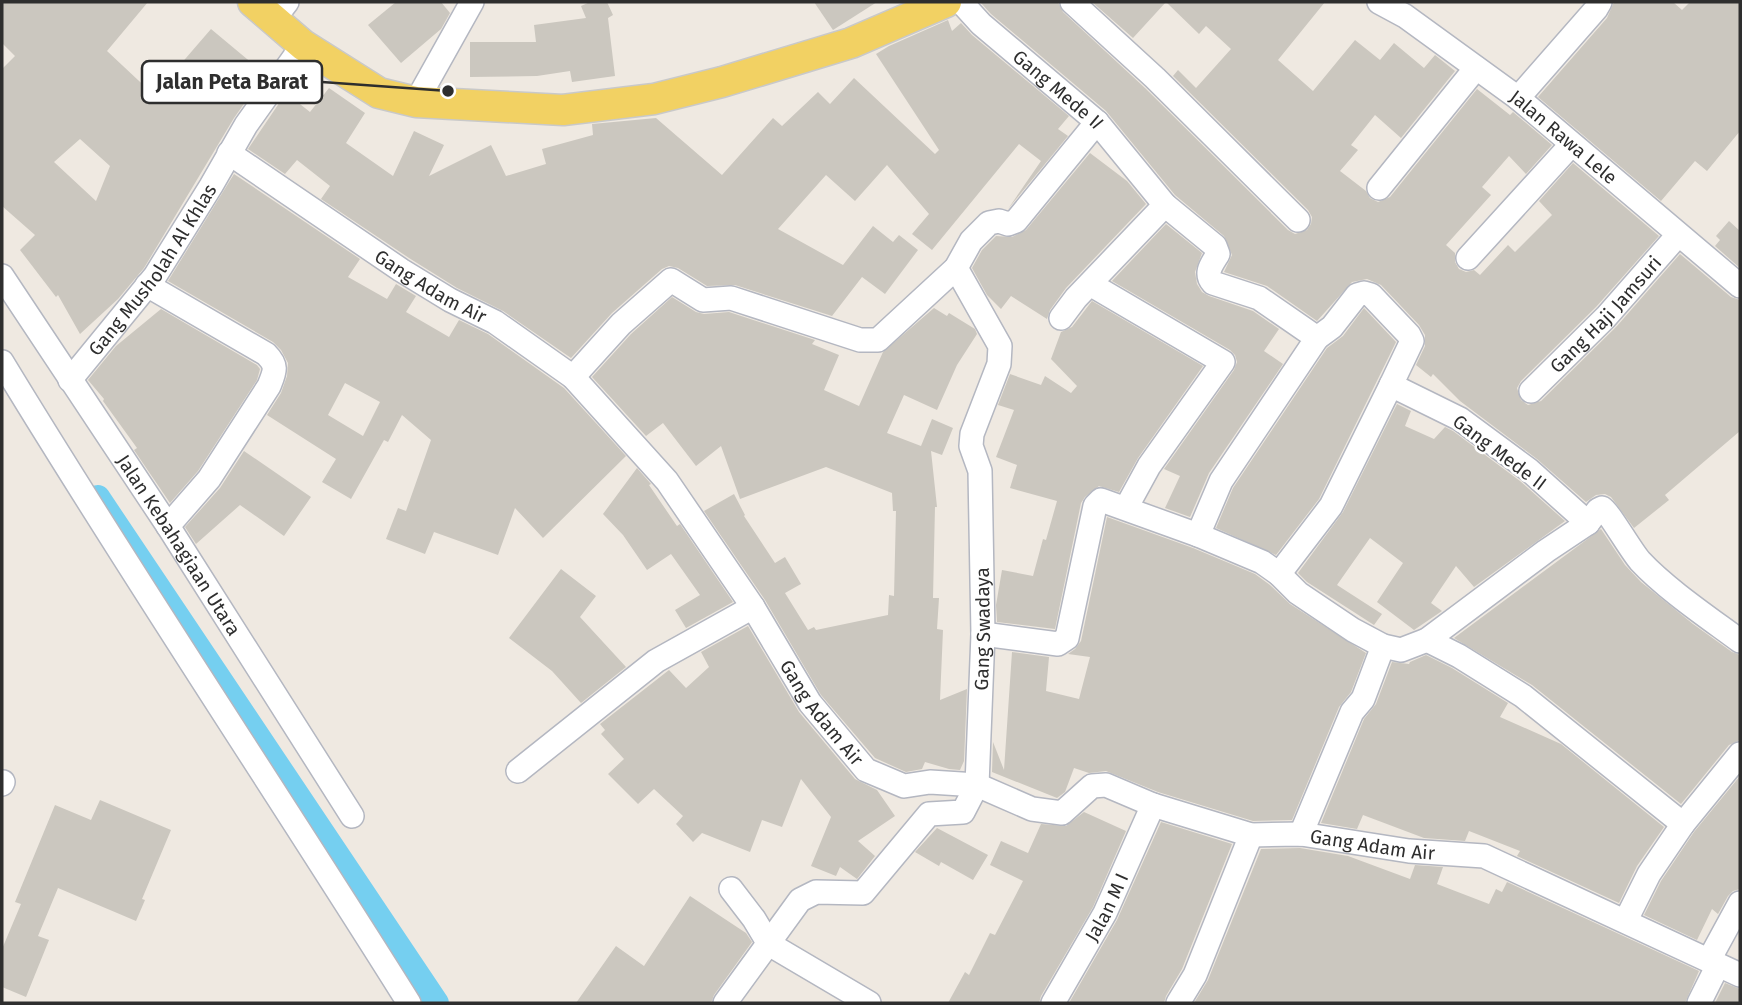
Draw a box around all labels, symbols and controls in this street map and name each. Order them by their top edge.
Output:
street label: Gang Mede II [1008,45,1109,134]
callout: Jalan Peta Barat [142,61,322,103]
text: Jalan Peta Barat [155,69,309,95]
street label: Jalan Rawa Lele [1505,85,1622,189]
street label: Gang Musholah Al Khlas [84,180,222,360]
street label: Gang Adam Air [370,245,491,328]
street label: Gang Haji Jamsuri [1545,251,1666,378]
street label: Gang Mede II [1448,410,1551,495]
street label: Jalan Kebahagiaan Utara [112,450,245,640]
street label: Gang Swadaya [970,567,995,691]
street label: Gang Adam Air [775,656,869,771]
street label: Gang Adam Air [1308,825,1436,865]
street label: Jalan M I [1080,869,1133,946]

